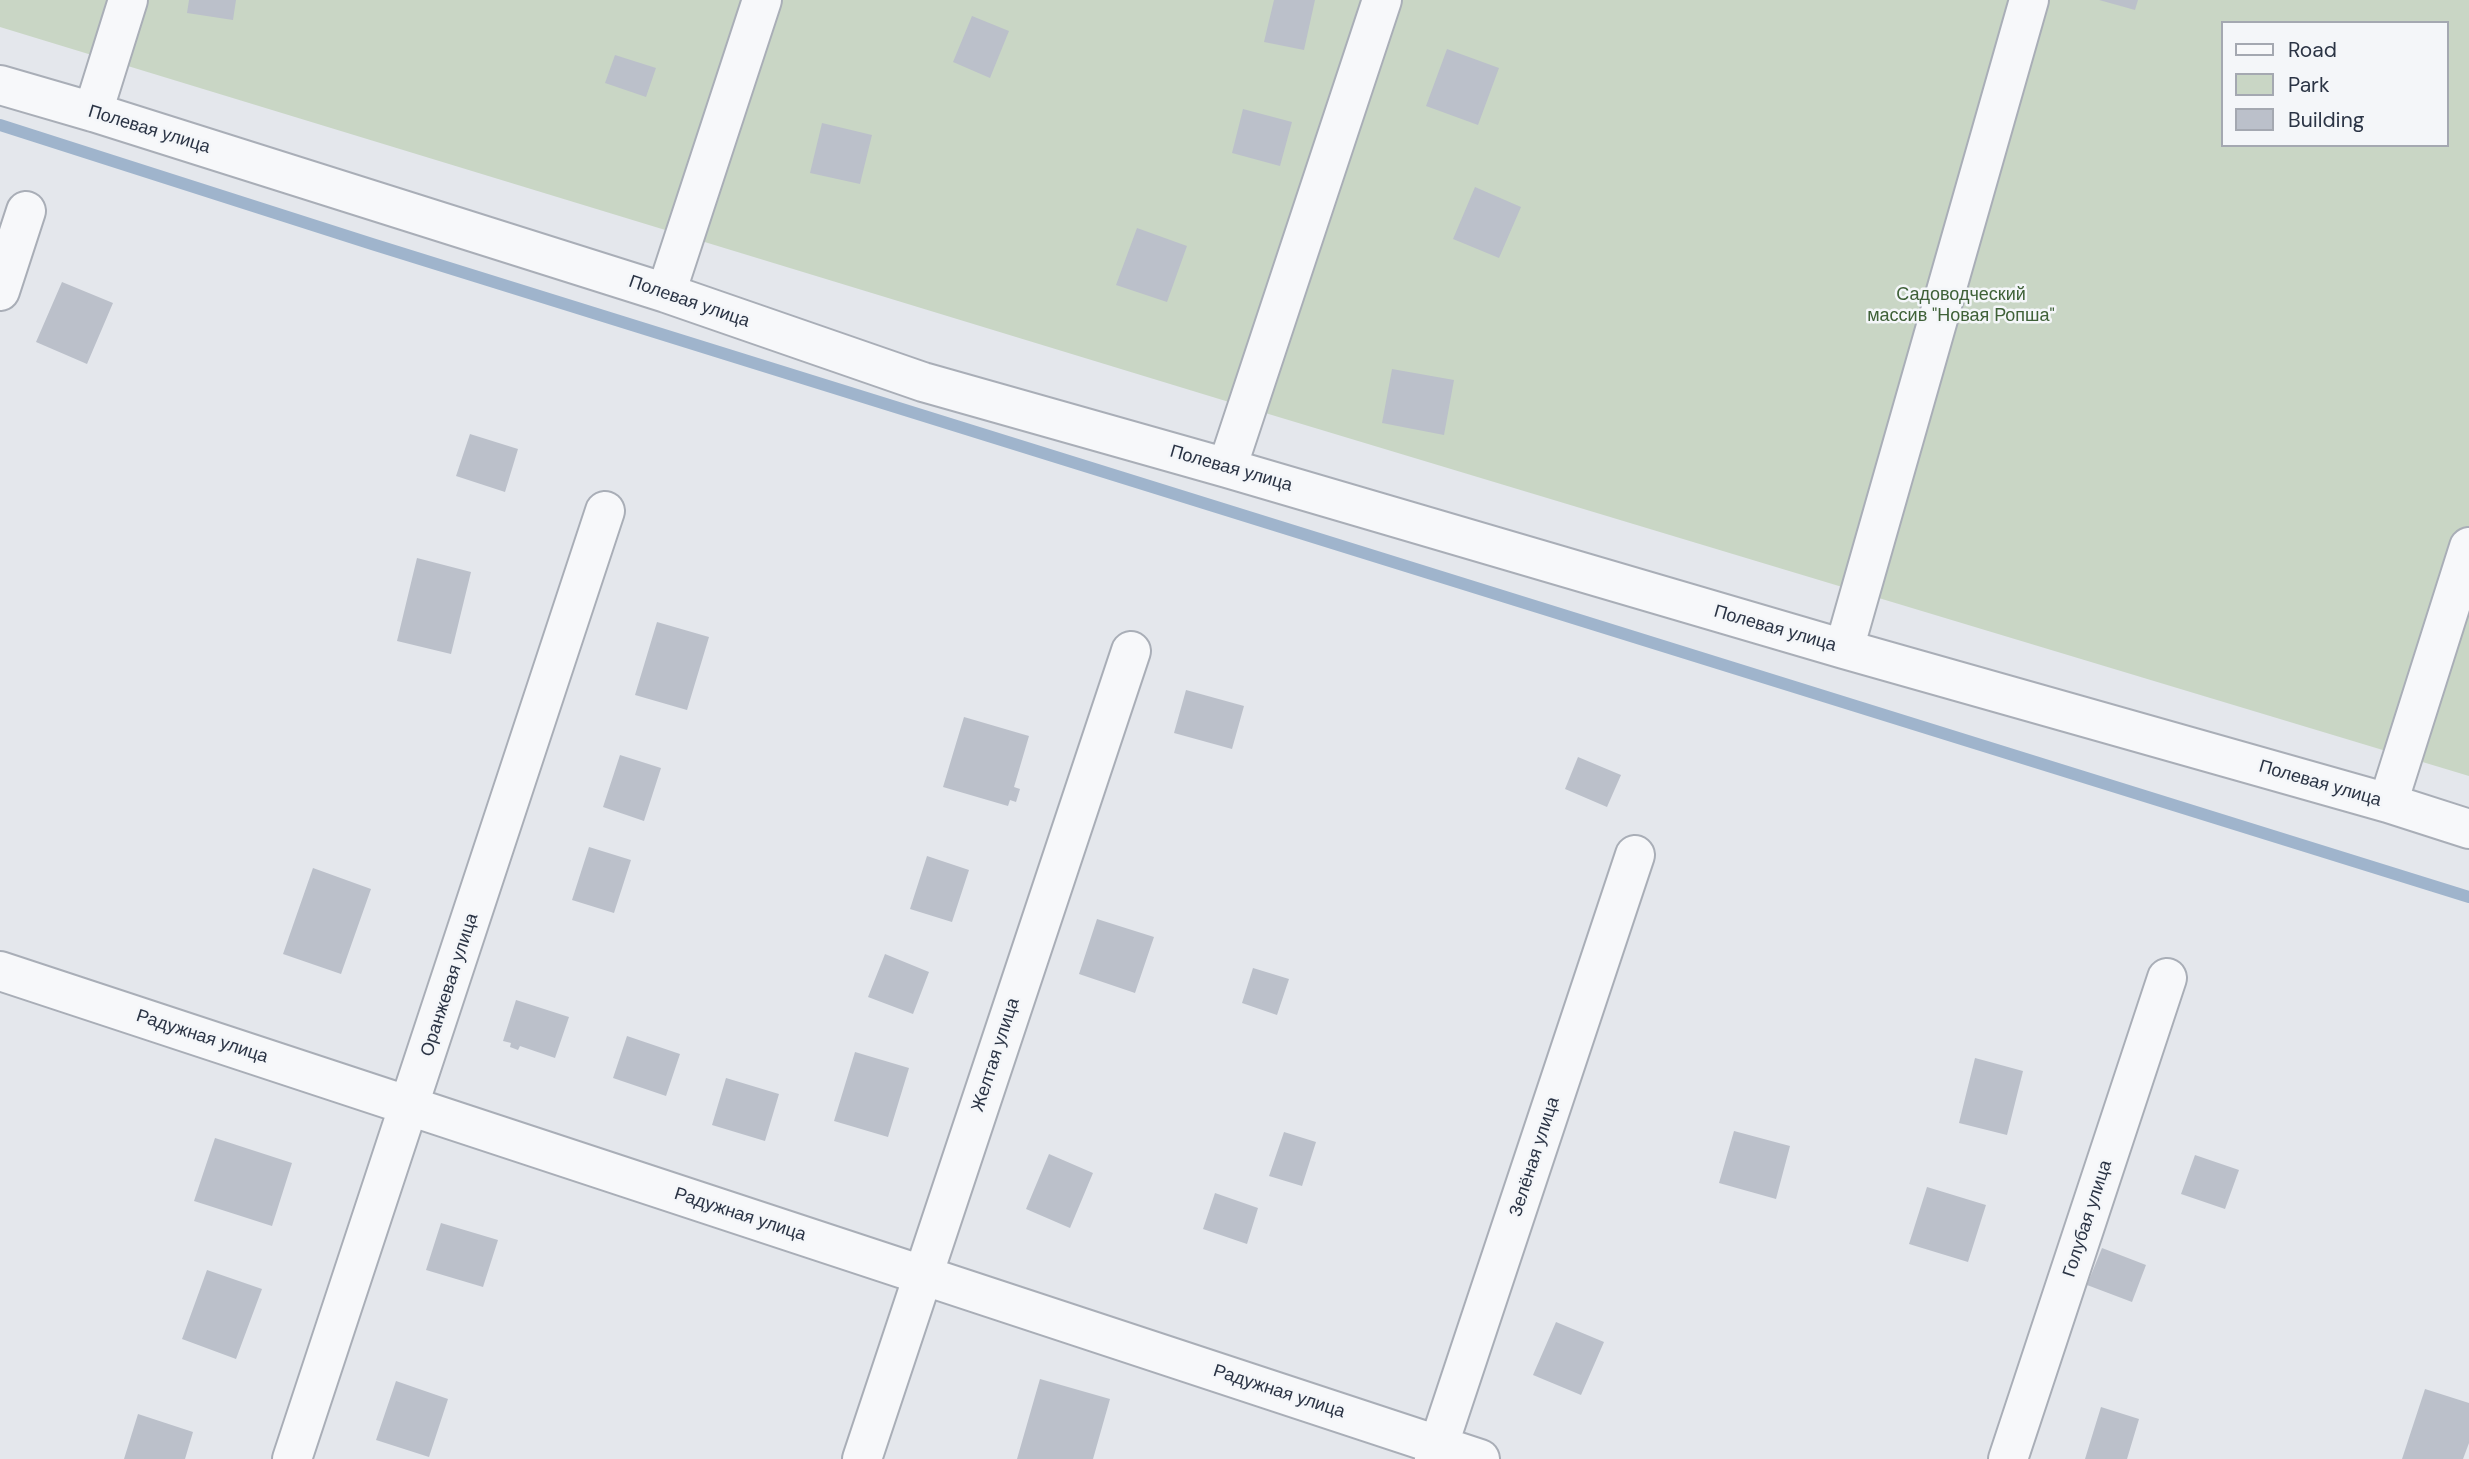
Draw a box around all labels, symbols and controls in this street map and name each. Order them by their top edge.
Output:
legend [2220,21,2448,147]
text: Road [2288,36,2337,64]
text: Park [2288,71,2329,99]
street label: Полевая улица [85,101,213,159]
text: Building [2288,106,2364,134]
street label: Полевая улица [626,271,752,333]
park label: Садоводческий массив "Новая Ропша" [1867,284,2055,326]
street label: Полевая улица [1167,441,1295,497]
street label: Полевая улица [1711,601,1839,657]
street label: Полевая улица [2256,756,2384,812]
street label: Оранжевая улица [417,911,483,1059]
street label: Желтая улица [967,995,1025,1115]
street label: Радужная улица [133,1006,271,1068]
street label: Зелёная улица [1505,1094,1565,1220]
street label: Голубая улица [2059,1158,2117,1280]
street label: Радужная улица [671,1184,809,1246]
street label: Радужная улица [1210,1361,1348,1423]

